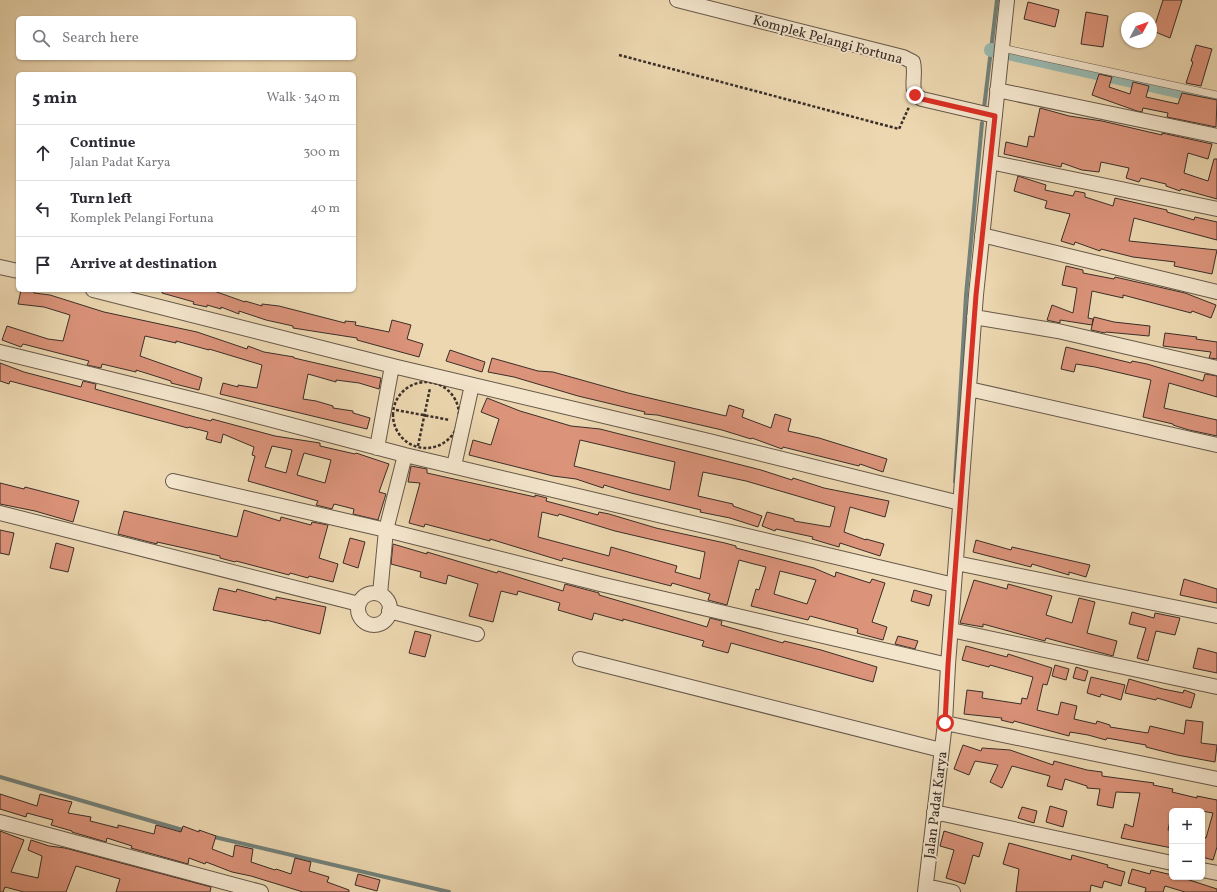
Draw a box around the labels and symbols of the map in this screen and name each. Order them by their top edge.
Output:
street label: Komplek Pelangi Fortuna [750,11,905,70]
north arrow [1121,12,1157,48]
route end [906,86,924,104]
route start [936,714,954,732]
street label: Jalan Padat Karya [920,750,953,860]

